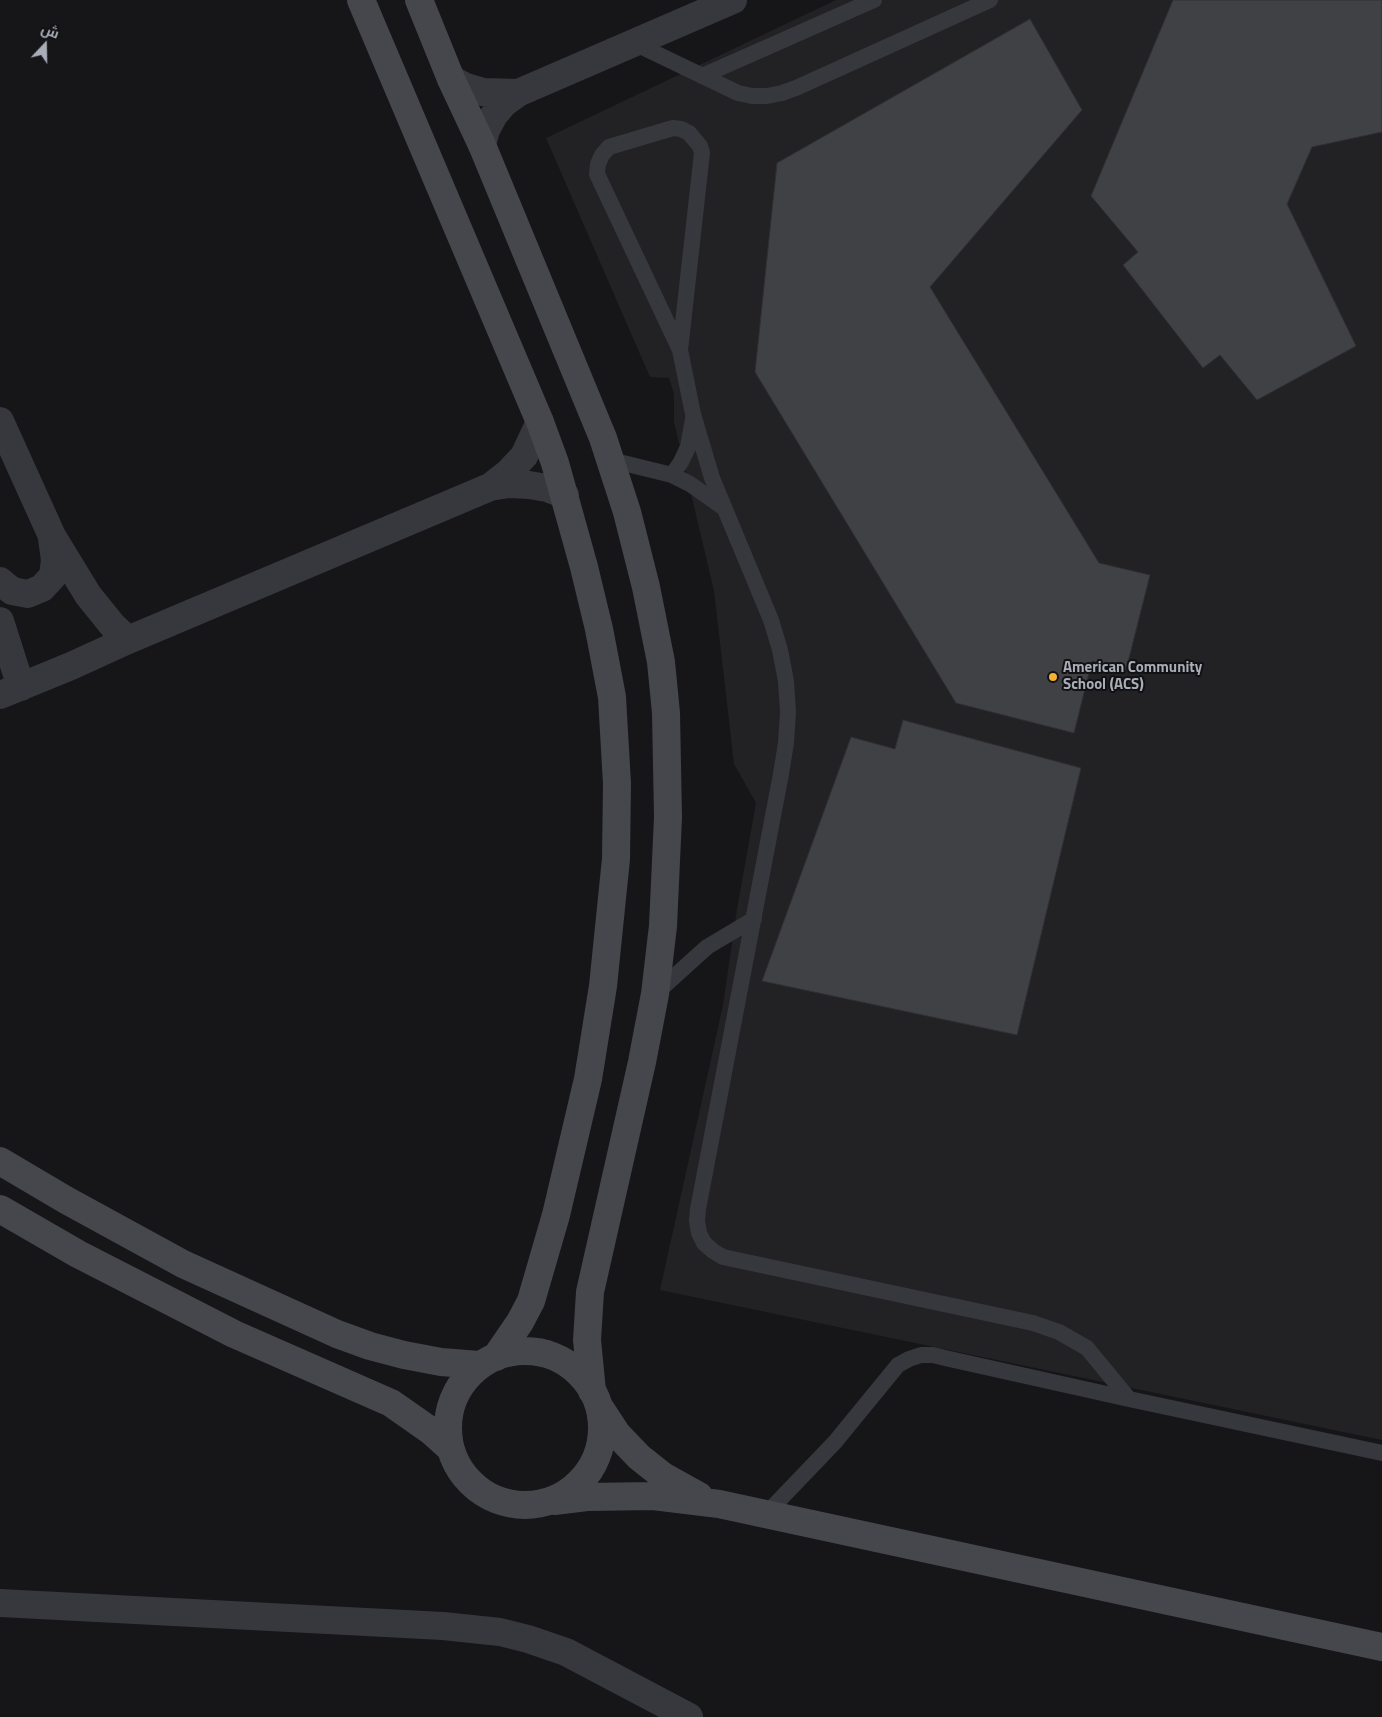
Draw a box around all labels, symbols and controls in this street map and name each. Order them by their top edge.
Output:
text: ش [38,18,63,44]
north arrow [20,20,70,70]
place label: American Community School (ACS) [1063,659,1202,694]
marker: American Community School (ACS) [1047,671,1059,683]

